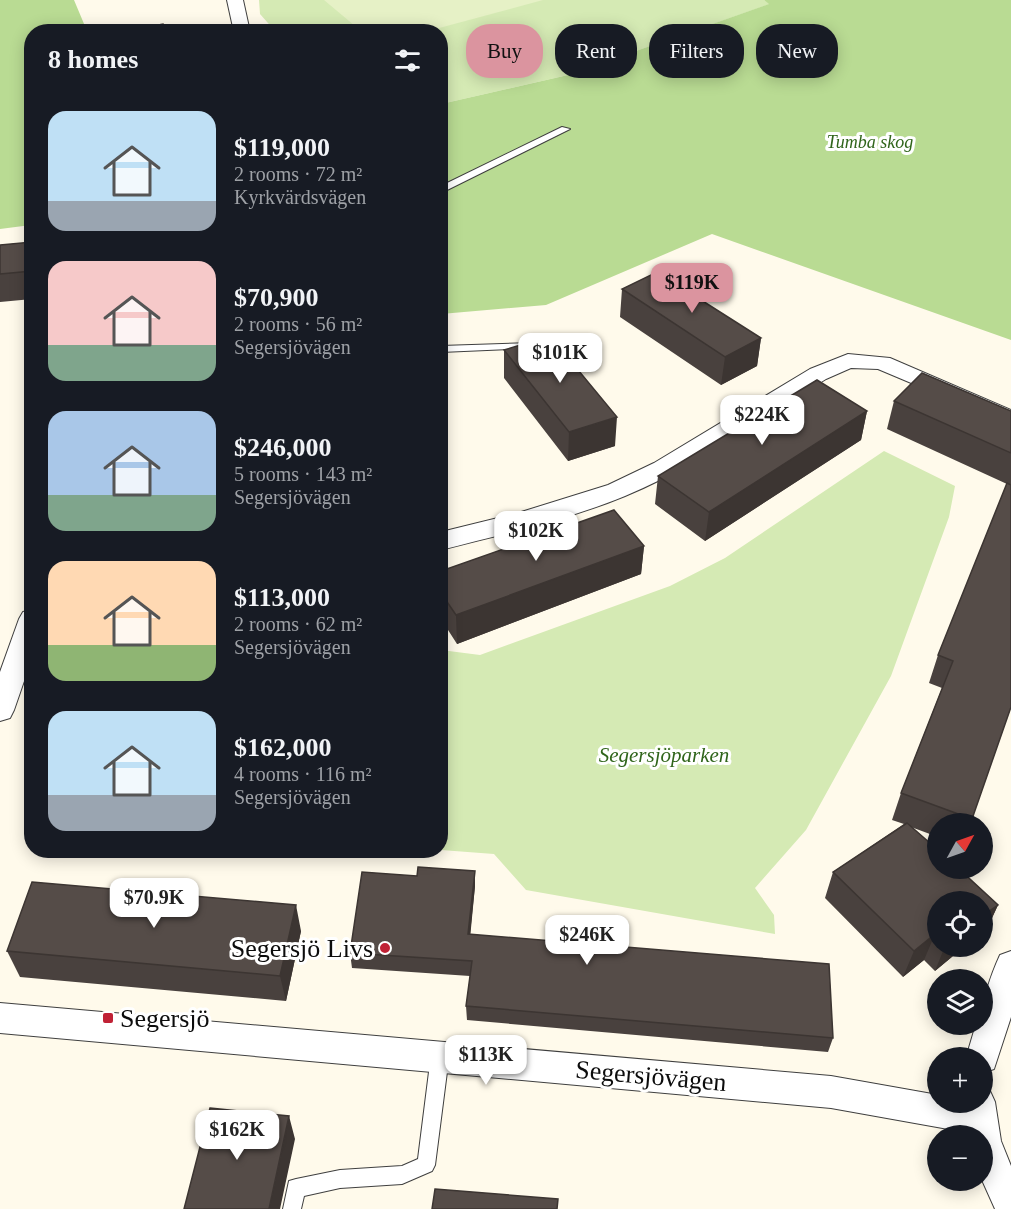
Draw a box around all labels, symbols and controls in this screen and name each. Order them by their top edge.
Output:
chip: Buy [466,24,543,78]
chip: Rent [555,24,637,78]
chip: Filters [649,24,744,78]
chip: New [756,24,838,78]
icon: filters [391,44,424,77]
text: 8 homes [48,45,138,74]
park label: Tumba skog [827,132,913,152]
text: $119,000 [234,133,330,162]
icon: home [96,135,168,207]
text: 2 rooms · 72 m² [234,163,362,185]
text: Kyrkvärdsvägen [234,186,366,208]
pin: $119K [650,263,734,314]
text: $119K [665,271,719,293]
text: $70,900 [234,283,319,312]
icon: home [96,285,168,357]
text: 2 rooms · 56 m² [234,313,362,335]
pin: $101K [518,333,602,384]
text: Segersjövägen [234,336,351,358]
text: $101K [532,341,588,363]
pin: $224K [720,395,804,446]
text: $224K [734,403,790,425]
text: $246,000 [234,433,332,462]
icon: home [96,435,168,507]
text: 5 rooms · 143 m² [234,463,372,485]
text: Segersjövägen [234,486,351,508]
pin: $102K [494,511,578,562]
text: $102K [508,519,564,541]
text: $113,000 [234,583,330,612]
icon: home [96,585,168,657]
text: 2 rooms · 62 m² [234,613,362,635]
text: Segersjövägen [234,636,351,658]
text: $162,000 [234,733,332,762]
icon: home [96,735,168,807]
park label: Segersjöparken [599,743,729,767]
text: 4 rooms · 116 m² [234,763,371,785]
text: Segersjövägen [234,786,351,808]
north arrow [927,813,993,879]
map controls [927,813,993,1191]
pin: $70.9K [105,878,203,929]
text: $70.9K [124,886,184,908]
button: locate [927,891,993,957]
pin: $246K [545,915,629,966]
text: $246K [559,923,615,945]
place label: Segersjö Livs [231,934,373,963]
marker: Segersjö Livs [378,941,392,955]
button: layers [927,969,993,1035]
place label: Segersjö [120,1004,210,1033]
marker: Segersjö [101,1011,115,1025]
pin: $113K [444,1035,528,1086]
text: $113K [459,1043,513,1065]
button: + [927,1047,993,1113]
street label: Segersjövägen [574,1055,728,1097]
pin: $162K [195,1110,279,1161]
text: $162K [209,1118,265,1140]
button: − [927,1125,993,1191]

